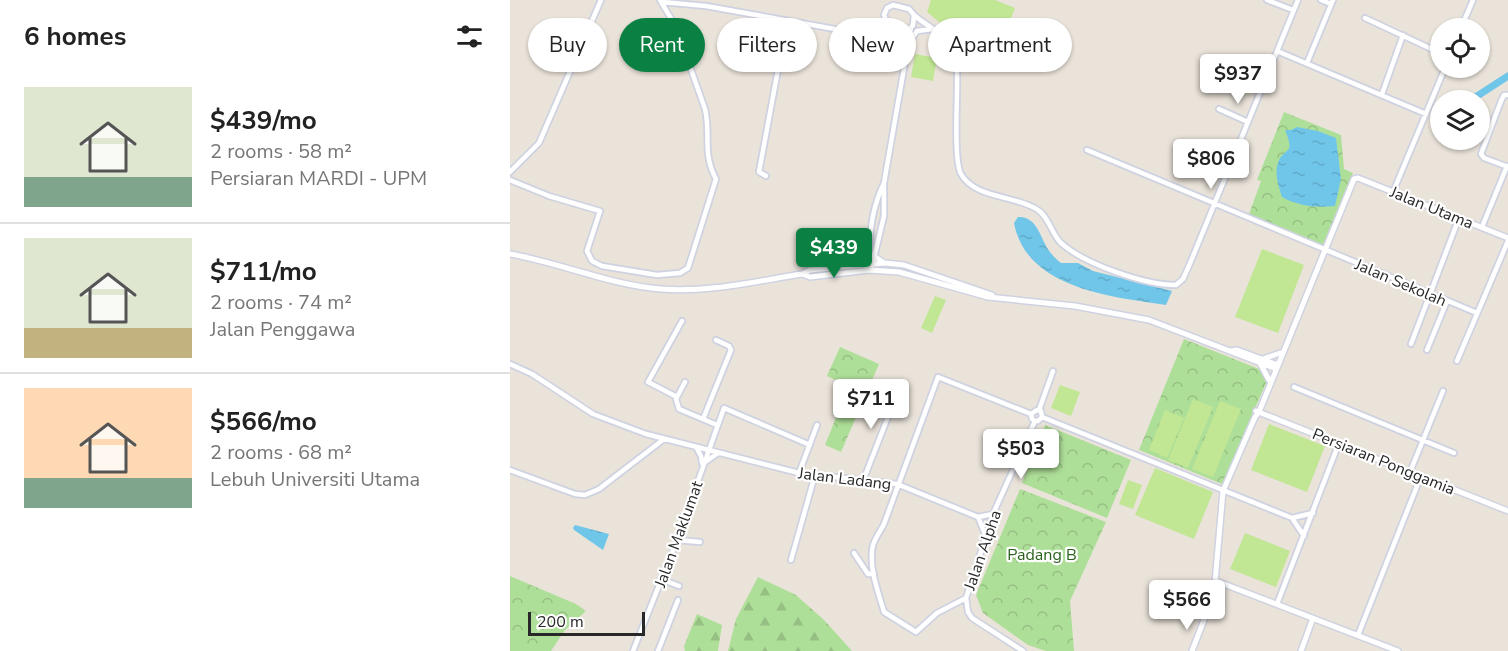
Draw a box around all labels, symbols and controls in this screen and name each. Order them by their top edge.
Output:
chip: Buy [528,18,607,72]
chip: Rent [619,18,705,72]
chip: Filters [717,18,817,72]
chip: New [829,18,916,72]
chip: Apartment [928,18,1072,72]
map controls [1430,18,1490,150]
button: locate [1430,18,1490,78]
text: 6 homes [24,19,126,54]
icon: filters [453,20,486,53]
pin: $937 [1202,54,1274,105]
text: $937 [1214,60,1262,87]
button: layers [1430,90,1490,150]
text: $439/mo [210,103,317,138]
icon: home [72,111,144,183]
text: 2 rooms · 58 m² [210,138,352,165]
pin: $806 [1175,139,1247,190]
text: $806 [1187,145,1235,172]
text: Persiaran MARDI - UPM [210,165,427,192]
street label: Jalan Utama [1386,181,1477,235]
pin: $439 [798,228,870,279]
text: $439 [810,234,858,261]
street label: Jalan Sekolah [1351,253,1450,312]
text: $711/mo [210,254,317,289]
icon: home [72,262,144,334]
text: 2 rooms · 74 m² [210,289,352,316]
text: Jalan Penggawa [210,316,355,343]
pin: $711 [835,379,907,430]
text: $711 [847,385,895,412]
text: $566/mo [210,404,317,439]
icon: home [72,412,144,484]
street label: Persiaran Ponggamia [1309,423,1458,501]
pin: $503 [985,429,1057,480]
text: $503 [997,435,1045,462]
text: 2 rooms · 68 m² [210,439,352,466]
street label: Jalan Ladang [796,462,893,496]
text: Lebuh Universiti Utama [210,466,420,493]
street label: Jalan Maklumat [649,478,709,592]
street label: Jalan Alpha [959,507,1007,594]
park label: Padang B [1007,544,1077,566]
pin: $566 [1151,580,1223,631]
text: $566 [1163,586,1211,613]
scale bar [528,609,645,636]
text: 200 m [537,611,584,633]

